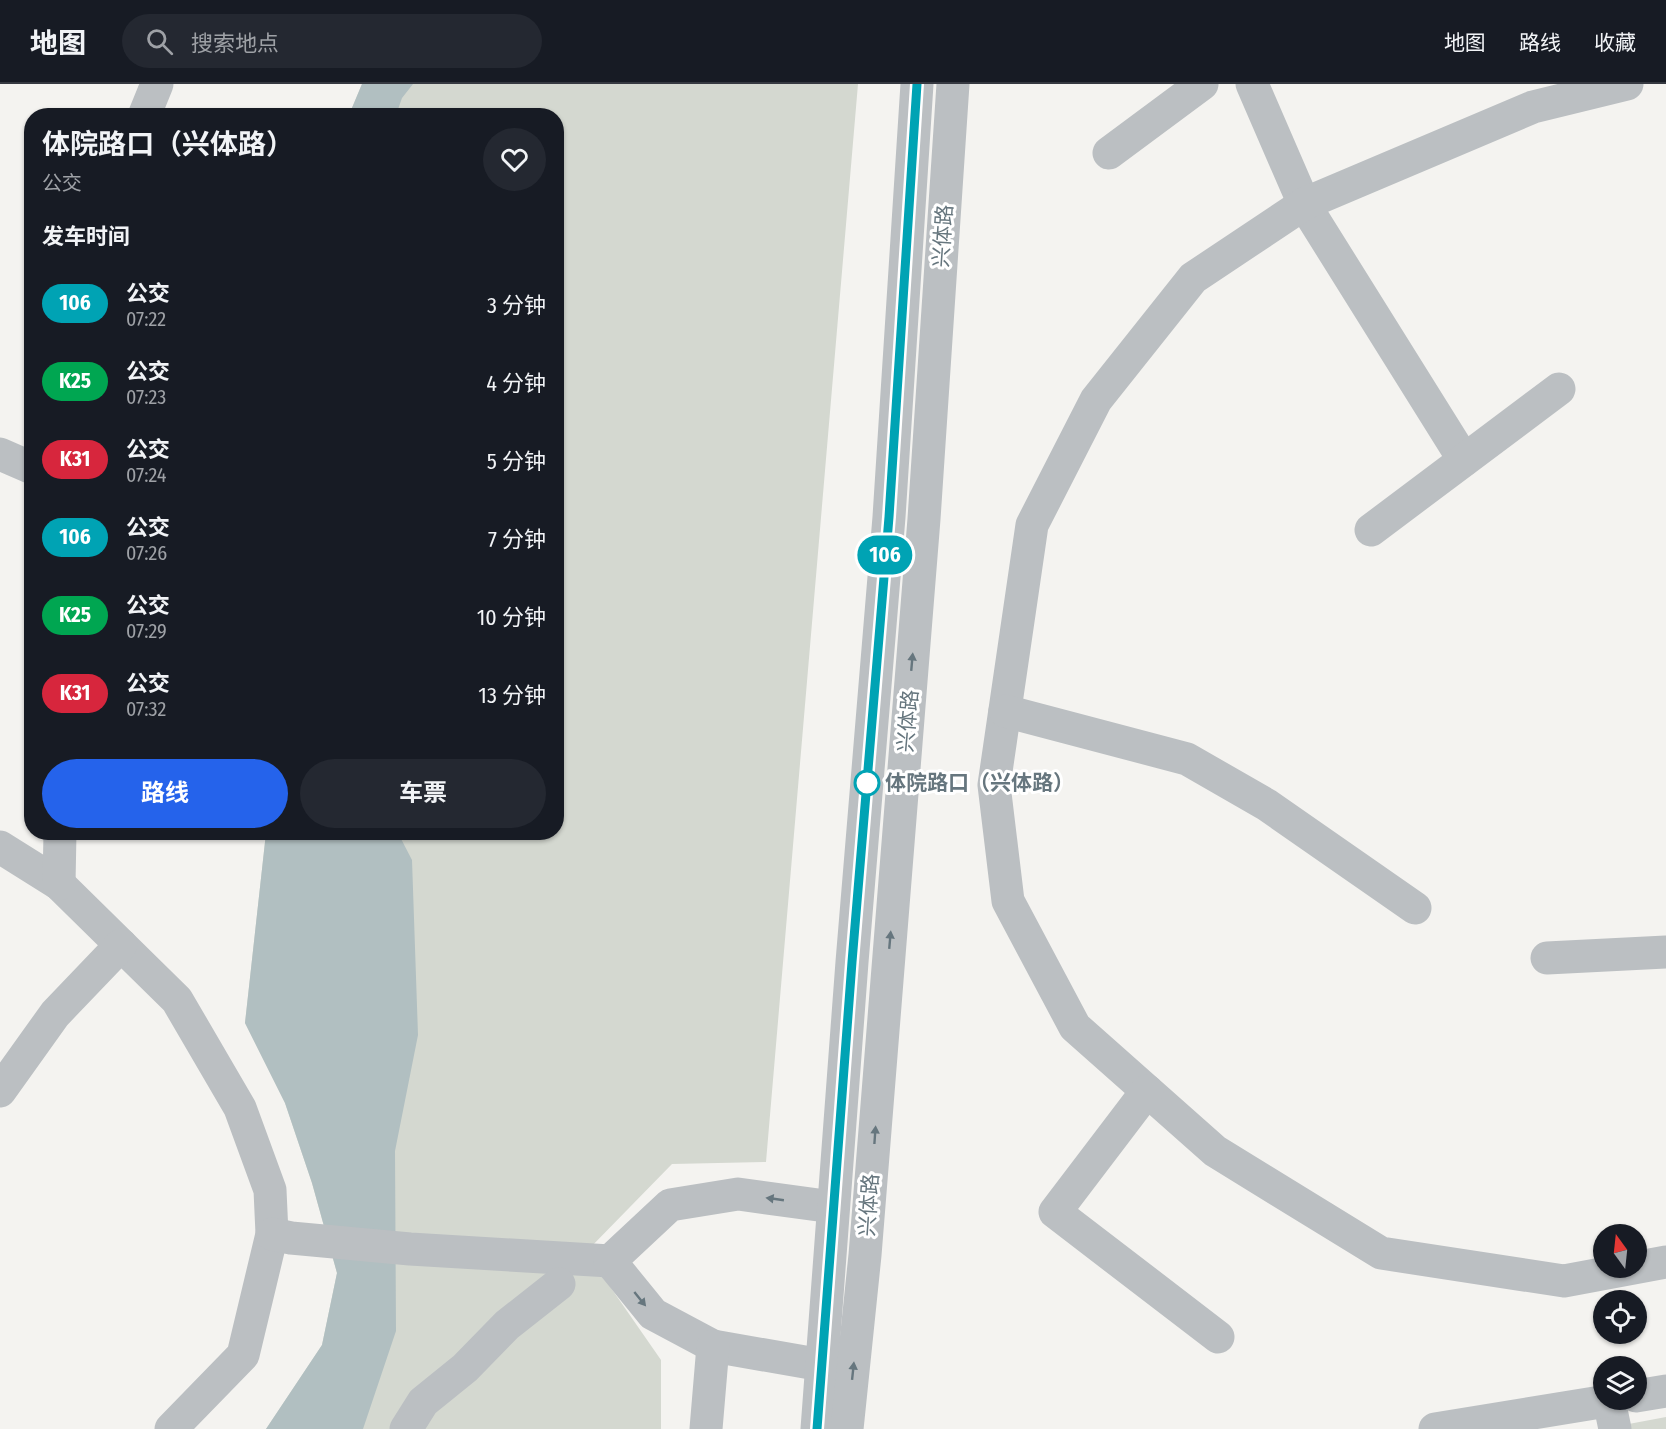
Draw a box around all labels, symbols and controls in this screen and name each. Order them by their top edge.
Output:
search box [122,14,542,68]
icon: search [143,25,176,58]
text: 地图 [30,27,86,60]
text: 搜索地点 [191,30,279,57]
text: 地图 [1444,30,1486,56]
text: 路线 [1519,30,1561,56]
text: 收藏 [1594,30,1636,56]
text: 体院路口（兴体路） [42,128,294,161]
button: heart [483,128,546,191]
text: 公交 [42,171,82,195]
street label: 兴体路 [928,204,958,268]
text: 发车时间 [42,223,130,250]
text: 公交 [126,280,170,307]
text: 106 [59,290,91,316]
text: 3 分钟 [487,292,546,319]
text: 07:22 [126,307,166,331]
text: 公交 [126,358,170,385]
text: K25 [59,368,91,394]
text: 4 分钟 [486,370,546,397]
text: 07:23 [126,385,166,409]
text: 公交 [126,436,170,463]
text: K31 [60,446,90,472]
text: 5 分钟 [487,448,546,475]
text: 07:24 [126,463,167,487]
text: 公交 [126,514,170,541]
text: 106 [59,524,91,550]
text: 7 分钟 [488,526,546,553]
line badge: 106 [850,536,920,574]
text: 07:26 [126,541,167,565]
text: 106 [869,542,901,568]
text: 公交 [126,592,170,619]
text: K25 [59,602,91,628]
text: 10 分钟 [477,604,546,631]
text: 07:29 [126,619,167,643]
one-way arrow [908,653,917,672]
text: 公交 [126,670,170,697]
text: K31 [60,680,90,706]
text: 13 分钟 [478,682,546,709]
street label: 兴体路 [892,688,924,754]
text: 07:32 [126,697,166,721]
button: 路线 [42,759,288,828]
button: 车票 [300,759,546,828]
marker: 体院路口（兴体路） [854,770,880,796]
place label: 体院路口（兴体路） [885,770,1074,796]
one-way arrow [885,931,894,950]
one-way arrow [870,1125,879,1144]
street label: 兴体路 [854,1173,884,1237]
one-way arrow [766,1195,785,1204]
north arrow [1593,1224,1647,1278]
map controls [1593,1224,1647,1410]
button: locate [1593,1290,1647,1344]
one-way arrow [633,1291,646,1306]
button: layers [1593,1356,1647,1410]
one-way arrow [848,1361,858,1380]

